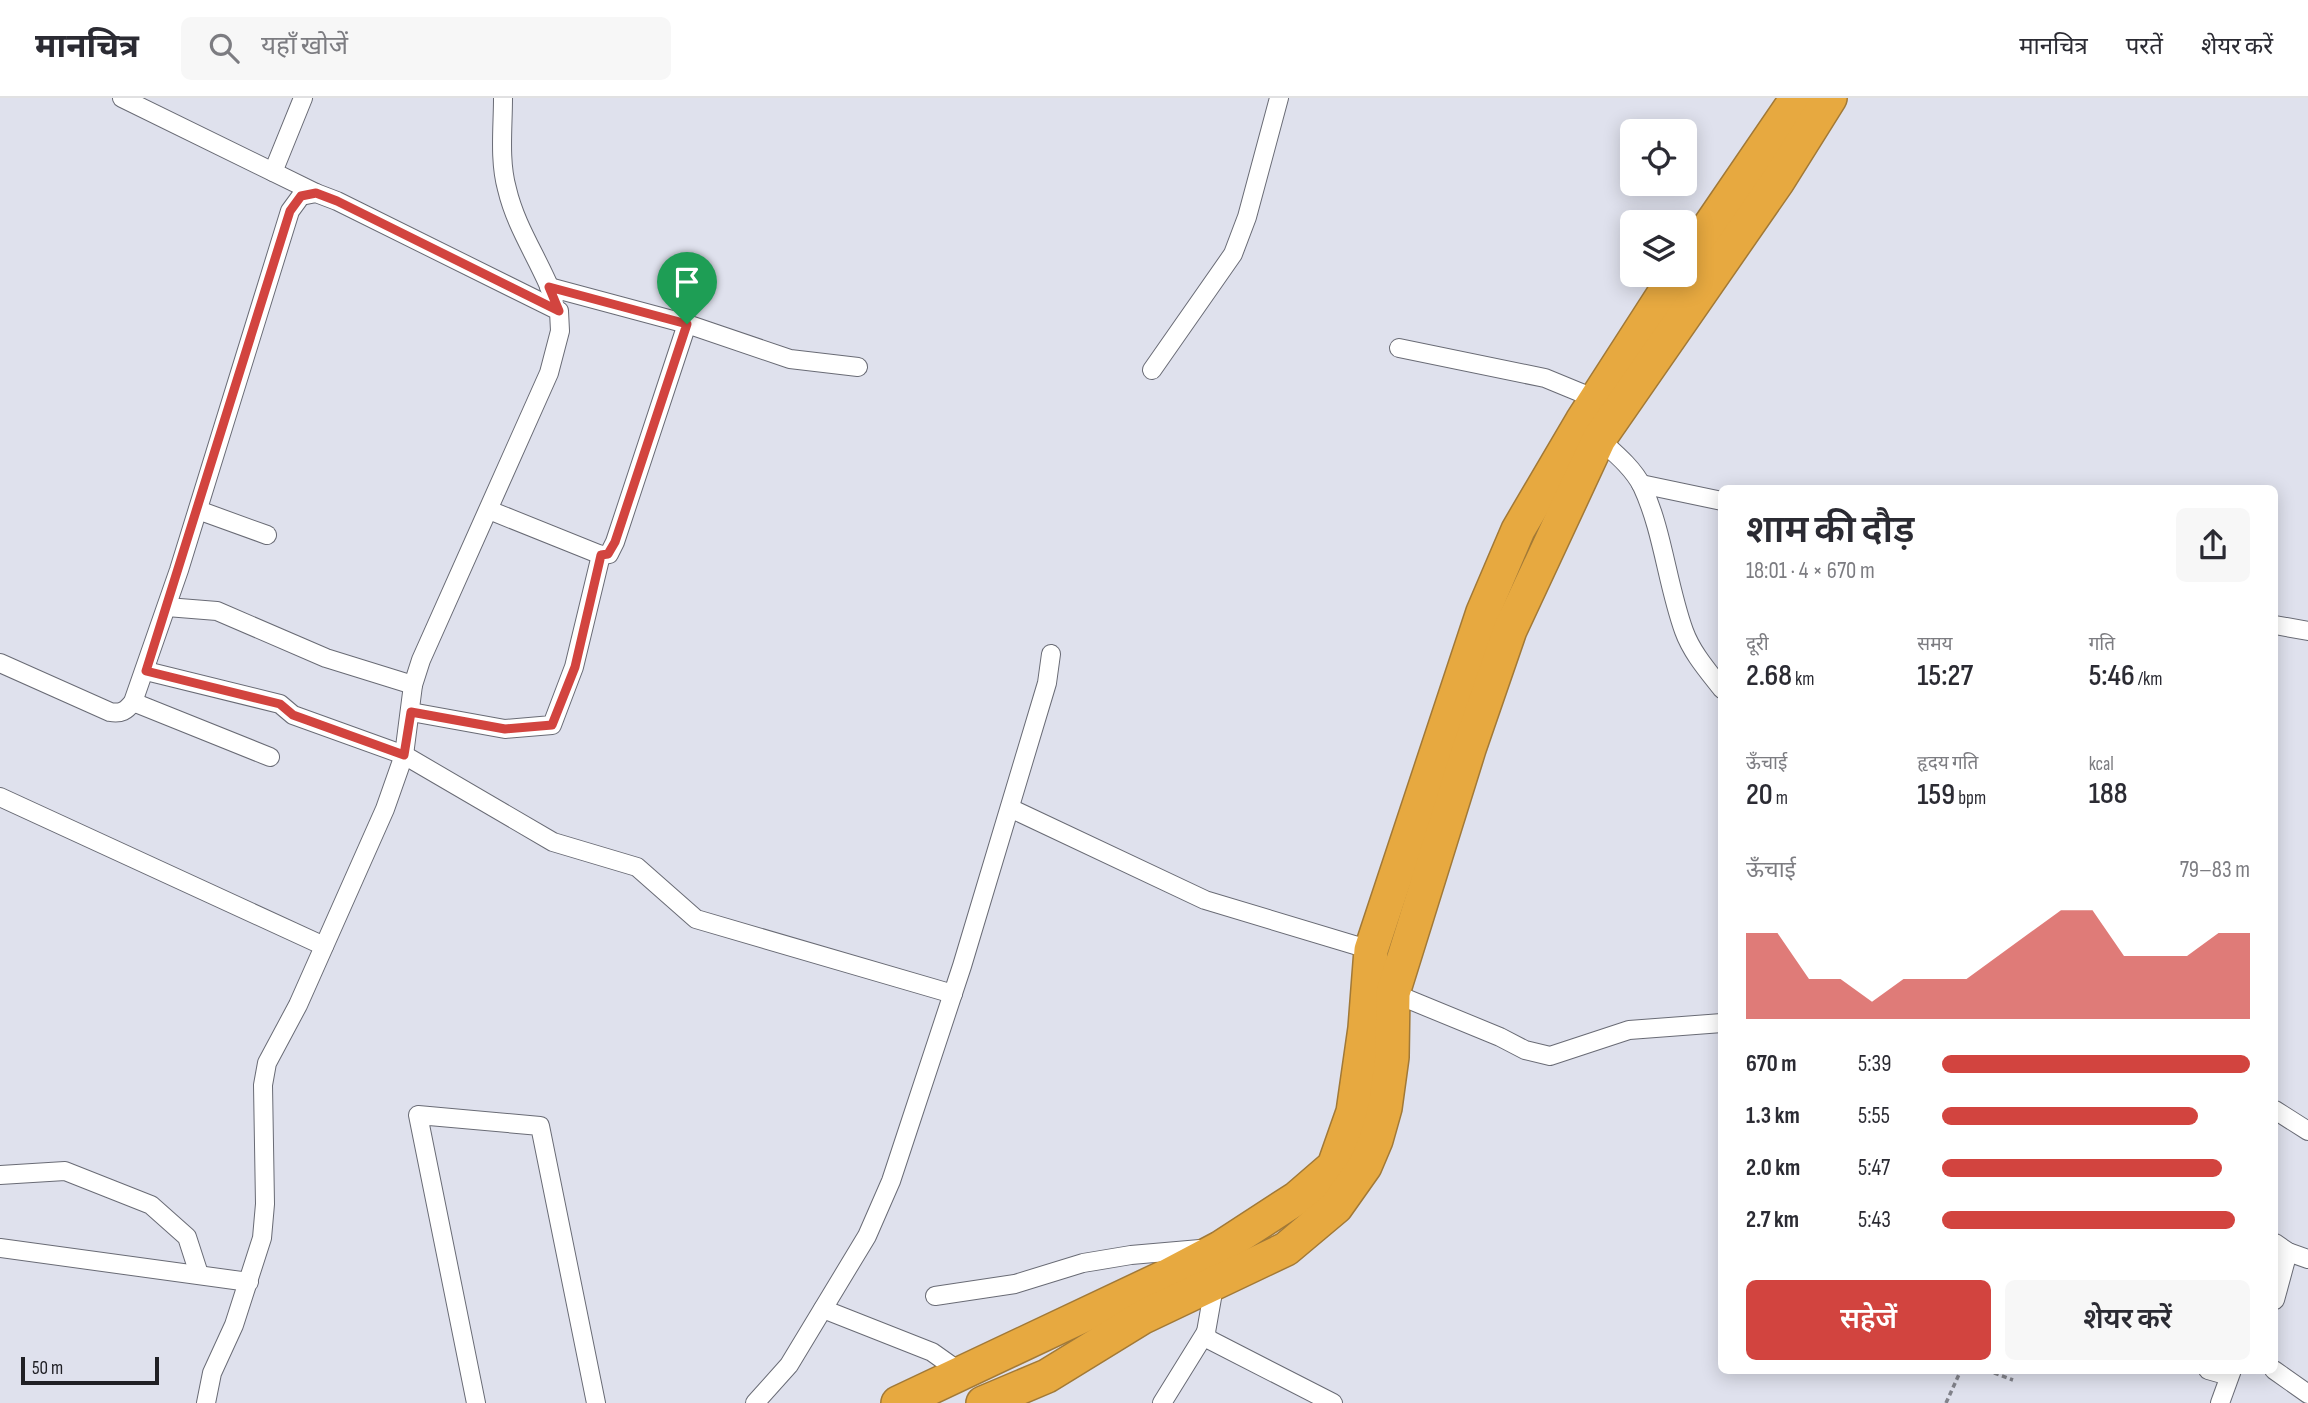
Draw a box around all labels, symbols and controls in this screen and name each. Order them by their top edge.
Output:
search box [181,17,671,80]
text: मानचित्र [35,27,139,67]
icon: search [205,29,243,67]
text: यहाँ खोजें [261,31,348,62]
text: मानचित्र [2019,32,2088,61]
text: परतें [2126,32,2163,61]
text: शेयर करें [2201,32,2273,61]
map controls [1620,119,1697,287]
button: locate [1620,119,1697,196]
button: layers [1620,210,1697,287]
pin [657,252,717,324]
icon: arrive [668,263,706,301]
text: शाम की दौड़ [1746,508,1914,553]
button: share [2176,508,2250,582]
text: 18:01 · 4 × 670 m [1746,557,1875,585]
text: दूरी [1746,633,1769,656]
text: समय [1917,633,1953,656]
text: गति [2089,633,2115,656]
text: 2.68 [1746,658,1792,694]
text: 15:27 [1917,658,1973,694]
text: 5:46 [2089,658,2135,694]
text: km [1792,668,1814,691]
text: /km [2135,668,2162,691]
text: ऊँचाई [1746,752,1787,775]
text: हृदय गति [1917,752,1978,775]
text: kcal [2089,753,2114,776]
text: 188 [2089,776,2127,812]
text: 20 [1746,777,1773,813]
text: 159 [1917,777,1955,813]
text: m [1773,787,1788,810]
text: bpm [1955,787,1986,810]
text: ऊँचाई [1746,856,1796,884]
text: 79–83 m [2180,856,2250,884]
text: 670 m [1746,1050,1797,1078]
text: 5:39 [1858,1050,1891,1078]
text: 1.3 km [1746,1102,1800,1130]
text: 5:55 [1858,1102,1890,1130]
text: 2.0 km [1746,1154,1800,1182]
text: 5:47 [1858,1154,1890,1182]
text: 2.7 km [1746,1206,1799,1234]
text: 5:43 [1858,1206,1891,1234]
button: सहेजें [1746,1280,1991,1360]
button: शेयर करें [2005,1280,2250,1360]
scale bar [21,1354,159,1386]
text: 50 m [32,1357,63,1380]

